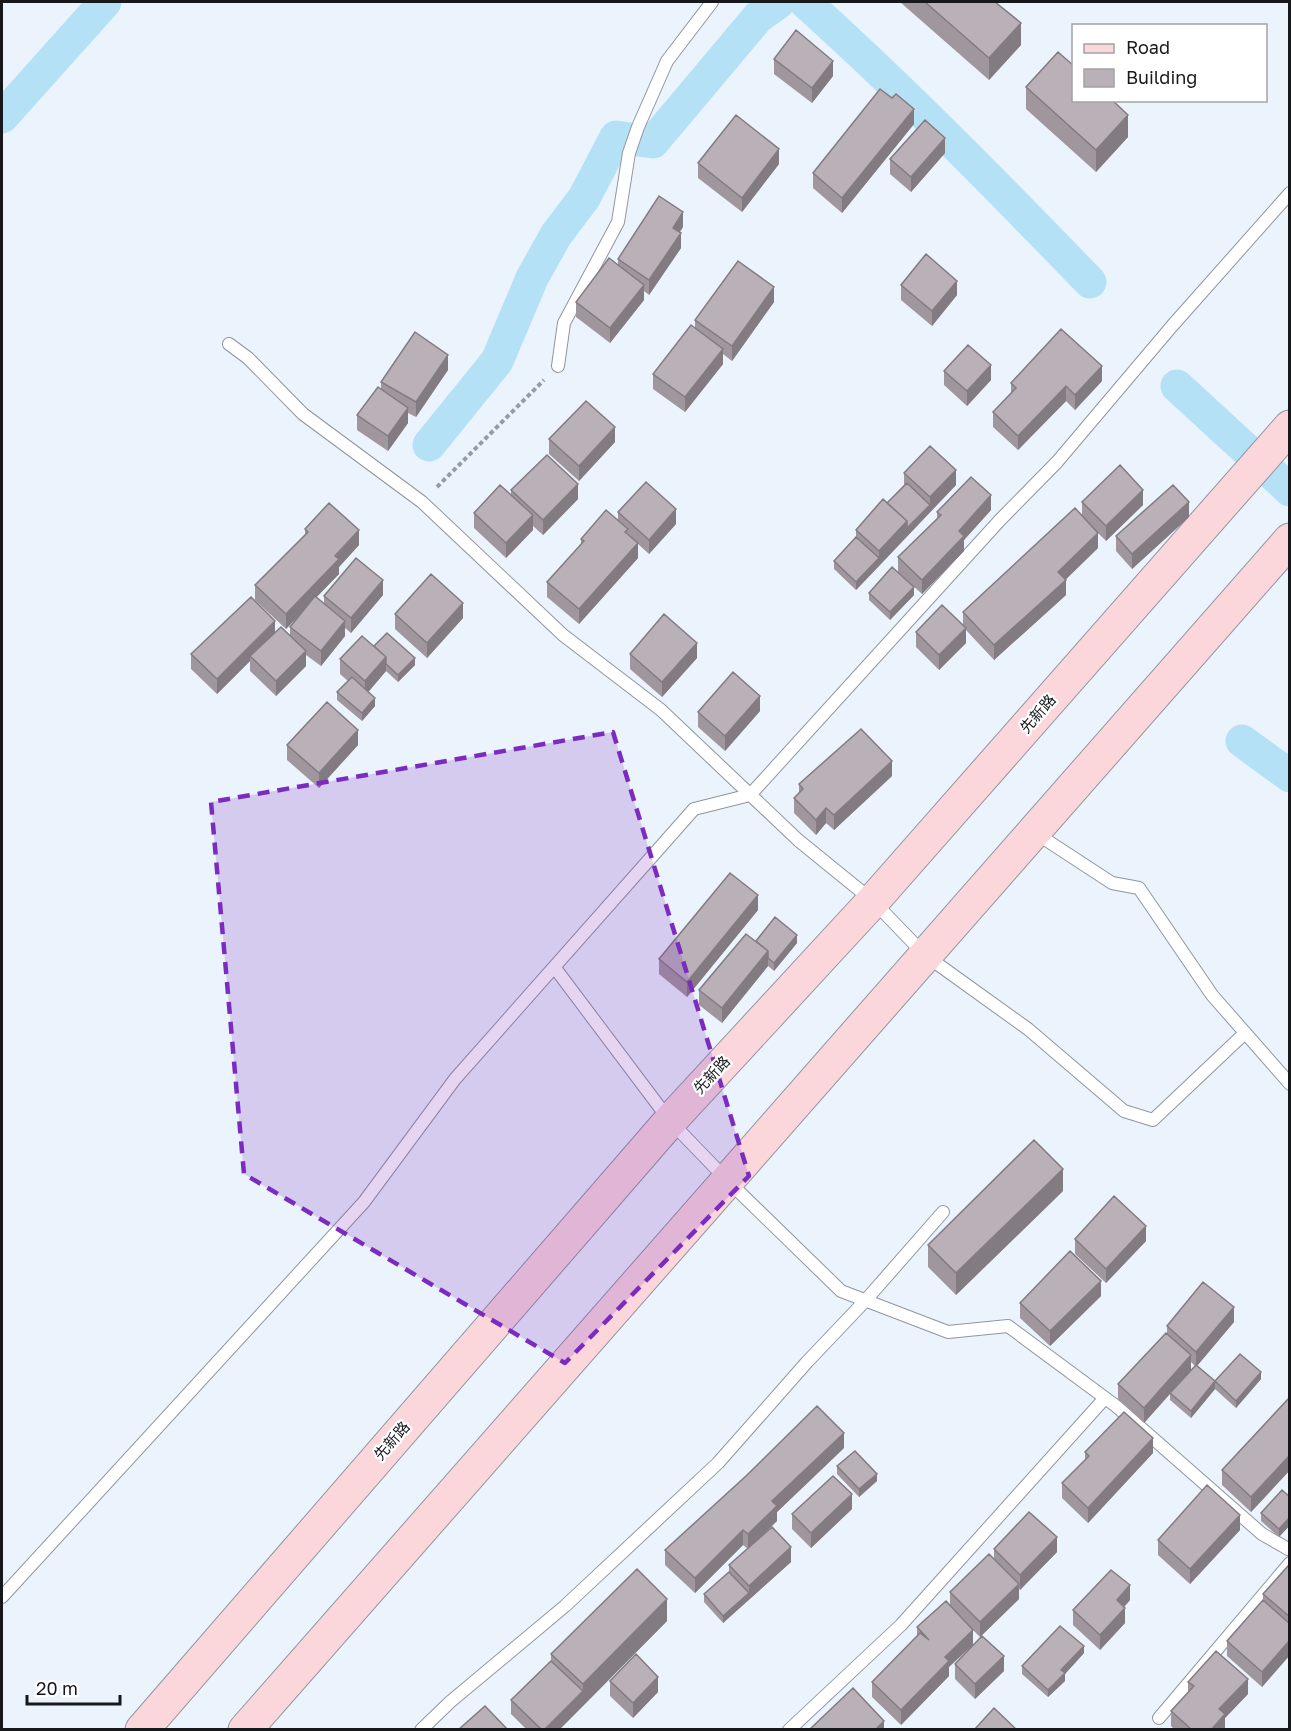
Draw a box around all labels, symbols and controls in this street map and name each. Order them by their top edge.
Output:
legend [1072,24,1267,102]
text: Road [1126,36,1170,58]
text: Building [1126,66,1197,88]
street label: 先新路 [1016,690,1059,736]
street label: 先新路 [689,1052,733,1097]
street label: 先新路 [370,1417,413,1463]
scale bar [27,1668,120,1706]
text: 20 m [36,1677,78,1699]

